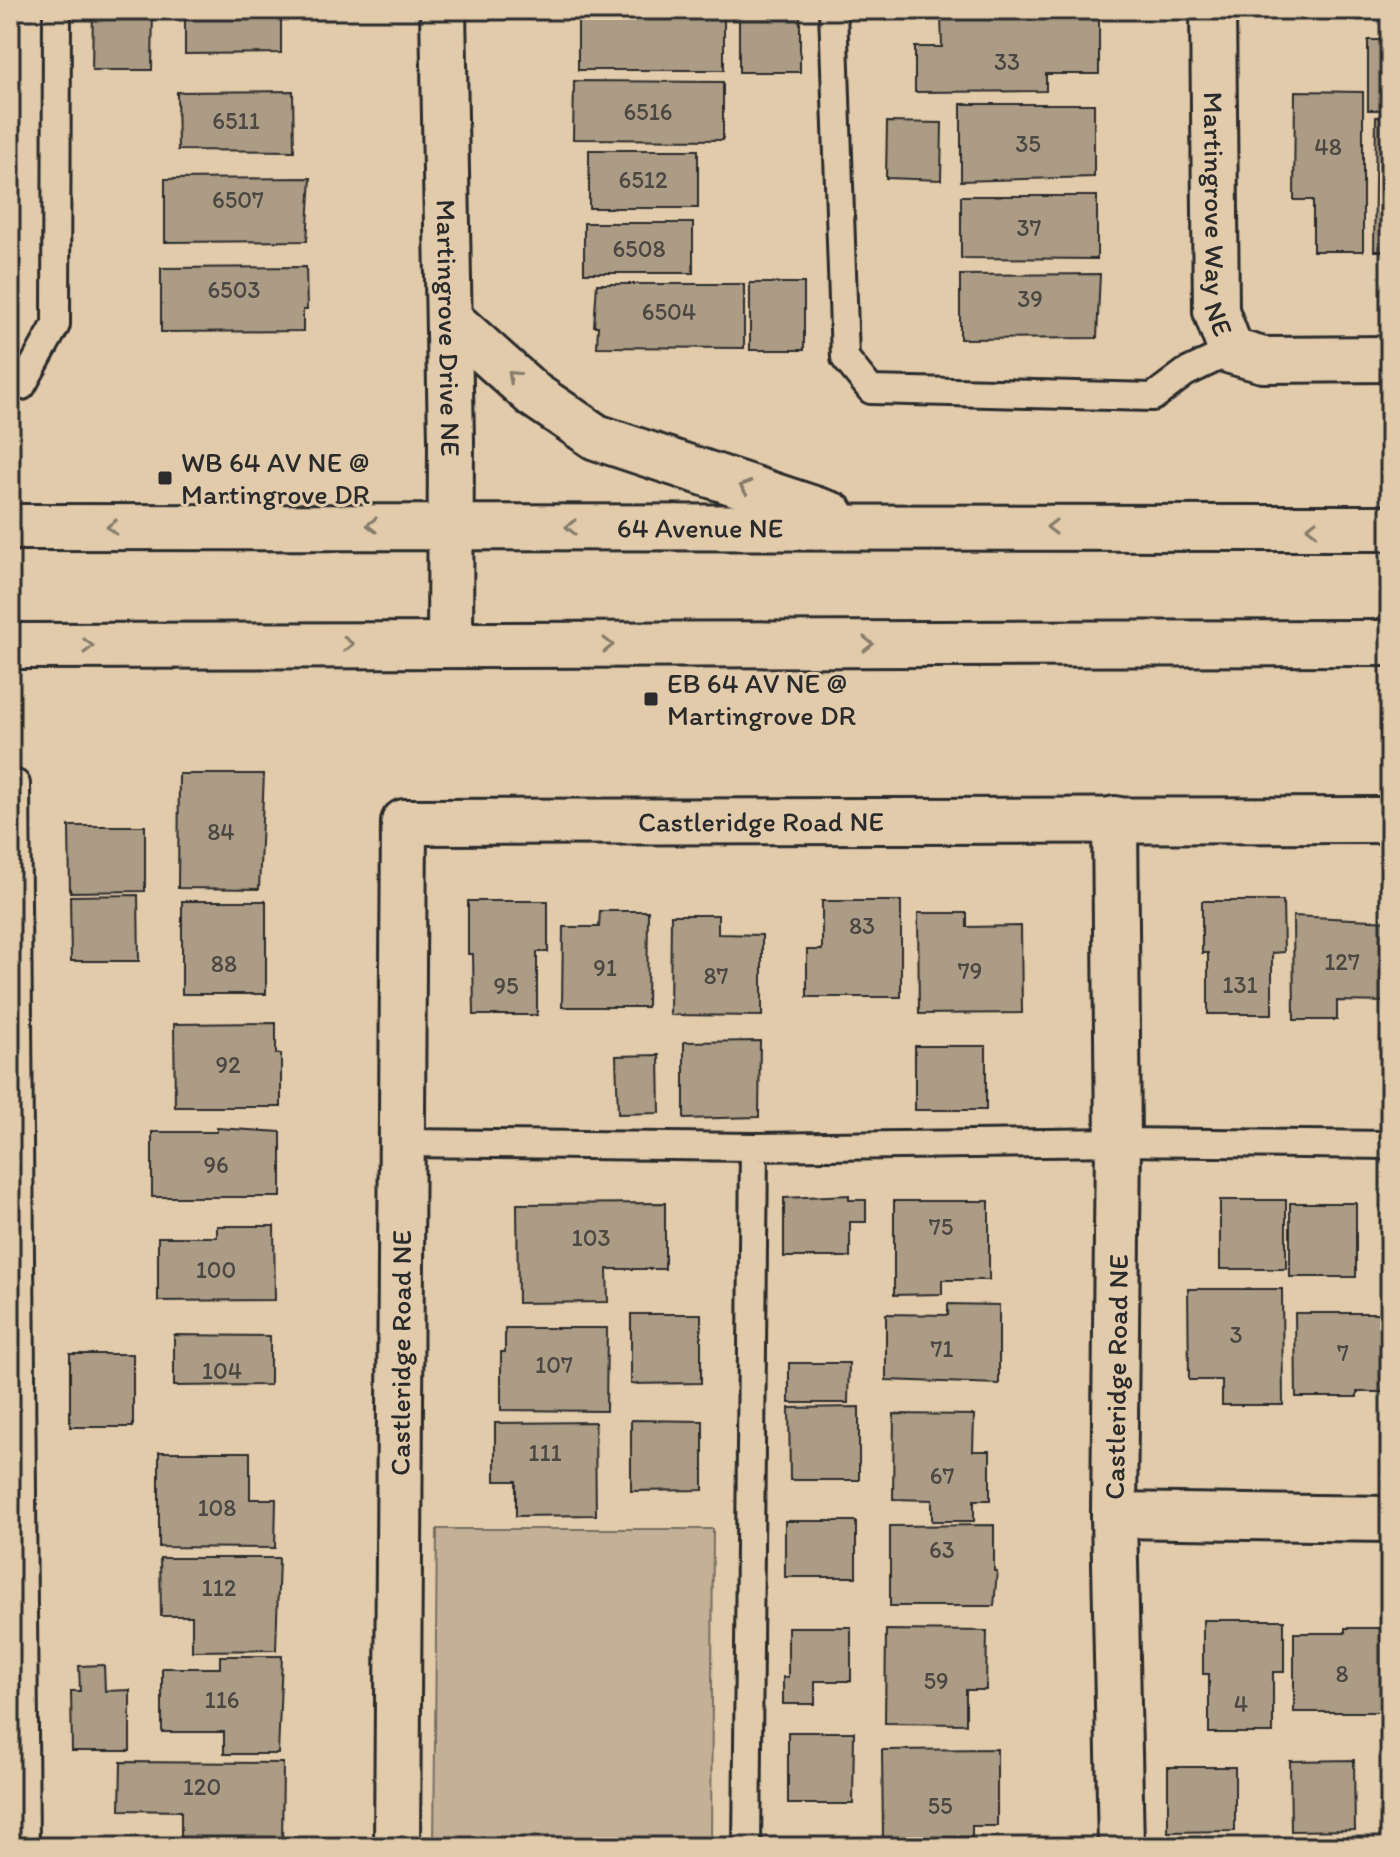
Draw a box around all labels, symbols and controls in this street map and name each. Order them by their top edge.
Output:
house number: 33 [994,47,1020,76]
street label: Martingrove Way NE [1197,91,1241,341]
house number: 6516 [623,97,673,126]
house number: 6511 [212,106,260,135]
house number: 35 [1015,129,1041,158]
house number: 48 [1314,132,1342,161]
house number: 6512 [618,165,668,194]
house number: 6507 [212,185,264,214]
street label: Martingrove Drive NE [430,199,468,457]
house number: 37 [1017,213,1042,242]
house number: 6508 [612,234,666,263]
house number: 6503 [207,275,261,304]
house number: 39 [1017,284,1043,313]
house number: 6504 [642,297,696,326]
one-way arrow [507,372,522,386]
place label: WB 64 AV NE @ Martingrove DR [181,445,371,511]
marker: WB 64 AV NE @ Martingrove DR [156,469,174,487]
one-way arrow [738,480,752,496]
street label: 64 Avenue NE [617,510,783,545]
one-way arrow [365,516,378,534]
one-way arrow [105,518,118,536]
one-way arrow [564,518,577,536]
one-way arrow [1045,519,1058,536]
one-way arrow [1305,519,1318,537]
one-way arrow [342,635,355,653]
one-way arrow [862,635,875,653]
one-way arrow [602,636,615,654]
one-way arrow [82,637,95,655]
place label: EB 64 AV NE @ Martingrove DR [667,666,857,732]
marker: EB 64 AV NE @ Martingrove DR [642,690,660,708]
street label: Castleridge Road NE [638,804,884,839]
house number: 84 [207,817,235,846]
house number: 83 [849,911,875,940]
house number: 127 [1324,947,1360,976]
house number: 88 [211,949,237,978]
house number: 91 [593,953,617,982]
house number: 79 [958,956,982,985]
house number: 87 [703,961,729,990]
house number: 131 [1222,970,1258,999]
house number: 95 [493,971,519,1000]
house number: 92 [215,1050,241,1079]
house number: 96 [203,1150,229,1179]
house number: 75 [929,1212,953,1241]
house number: 103 [572,1223,611,1252]
street label: Castleridge Road NE [383,1230,418,1476]
street label: Castleridge Road NE [1097,1254,1135,1500]
house number: 100 [196,1255,236,1284]
house number: 3 [1229,1320,1243,1349]
house number: 71 [930,1334,954,1363]
house number: 7 [1337,1338,1349,1367]
house number: 107 [535,1350,573,1379]
house number: 104 [202,1356,242,1385]
house number: 111 [528,1438,562,1467]
house number: 67 [930,1461,954,1490]
house number: 108 [197,1493,237,1522]
house number: 63 [929,1535,955,1564]
house number: 112 [202,1573,237,1602]
house number: 8 [1335,1659,1349,1688]
house number: 59 [923,1666,949,1695]
house number: 116 [205,1685,239,1714]
house number: 4 [1234,1689,1248,1718]
house number: 120 [183,1772,221,1801]
house number: 55 [927,1791,953,1820]

